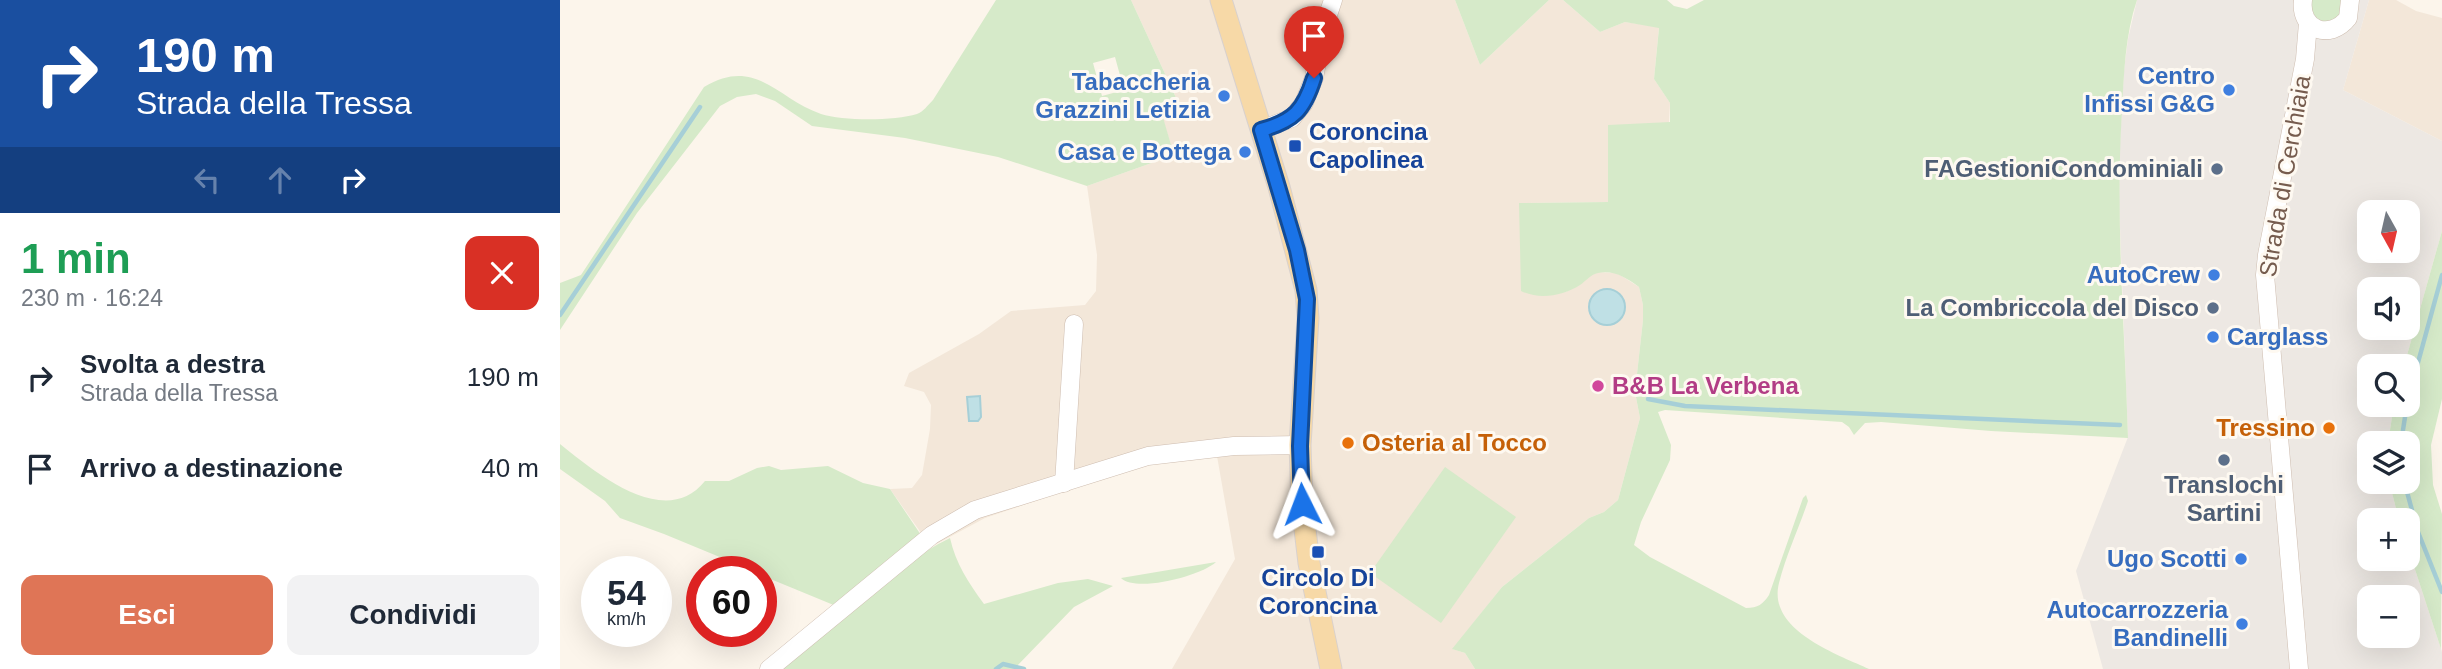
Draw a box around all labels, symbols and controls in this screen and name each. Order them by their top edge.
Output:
pin [1284,6,1344,78]
icon: arrive [1295,17,1333,55]
icon: right [21,28,112,119]
text: 190 m [136,28,275,82]
place label: Centro Infissi G&G [2084,62,2215,117]
place label: Tabaccheria Grazzini Letizia [1035,68,1211,123]
street label: Strada di Cerchiaia [2253,72,2316,279]
marker: Centro Infissi G&G [2221,82,2237,98]
text: Strada della Tressa [136,85,412,121]
marker: Tabaccheria Grazzini Letizia [1216,88,1232,104]
place label: Coroncina Capolinea [1309,118,1428,173]
place label: Casa e Bottega [1058,138,1232,165]
marker: Coroncina Capolinea [1287,138,1303,154]
marker: Casa e Bottega [1237,144,1253,160]
place label: FAGestioniCondominiali [1924,155,2203,182]
icon: left [188,161,226,199]
icon: ahead [261,161,299,199]
icon: right [334,161,372,199]
marker: FAGestioniCondominiali [2209,161,2225,177]
north arrow [2357,200,2420,262]
map controls [2357,200,2420,648]
text: 1 min [21,235,131,282]
button: close [465,236,539,310]
place label: AutoCrew [2087,261,2200,288]
marker: AutoCrew [2206,267,2222,283]
button: sound [2357,277,2420,340]
text: 230 m · 16:24 [21,285,163,311]
place label: La Combriccola del Disco [1906,294,2199,321]
marker: La Combriccola del Disco [2205,300,2221,316]
place label: Carglass [2227,323,2328,350]
marker: Carglass [2205,329,2221,345]
text: Svolta a destra [80,349,265,379]
button: search [2357,354,2420,417]
icon: right [21,359,59,397]
text: 190 m [467,362,539,392]
place label: B&B La Verbena [1612,372,1799,399]
marker: B&B La Verbena [1590,378,1606,394]
text: Strada della Tressa [80,380,278,406]
place label: Tressino [2216,414,2315,441]
marker: Tressino [2321,420,2337,436]
place label: Osteria al Tocco [1362,429,1547,456]
button: layers [2357,431,2420,494]
marker: Osteria al Tocco [1340,435,1356,451]
icon: arrive [21,450,59,488]
marker: Translochi Sartini [2216,452,2232,468]
text: Arrivo a destinazione [80,453,343,483]
text: 40 m [481,453,539,483]
position arrow [1265,467,1339,541]
place label: Translochi Sartini [2164,471,2284,526]
button: + [2357,508,2420,571]
marker: Circolo Di Coroncina [1310,544,1326,560]
place label: Ugo Scotti [2107,545,2227,572]
marker: Ugo Scotti [2233,551,2249,567]
speed limit sign: 60 [686,556,777,647]
place label: Circolo Di Coroncina [1259,564,1378,619]
text: 54 [607,573,646,612]
button: Esci [21,575,273,655]
button: Condividi [287,575,539,655]
button: − [2357,585,2420,648]
place label: Autocarrozzeria Bandinelli [2047,596,2229,651]
text: km/h [607,609,646,629]
marker: Autocarrozzeria Bandinelli [2234,616,2250,632]

